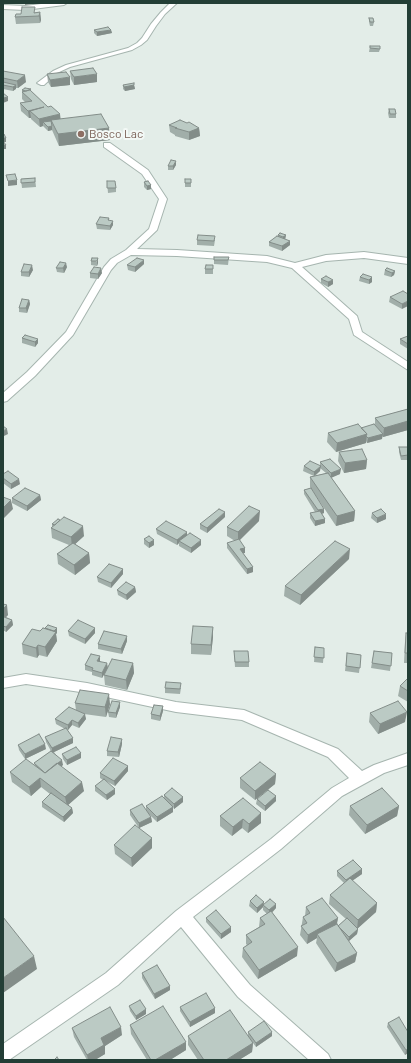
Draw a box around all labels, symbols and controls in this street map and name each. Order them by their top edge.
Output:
place label: Bosco Lac [89,127,143,141]
marker: Bosco Lac [76,129,86,139]

